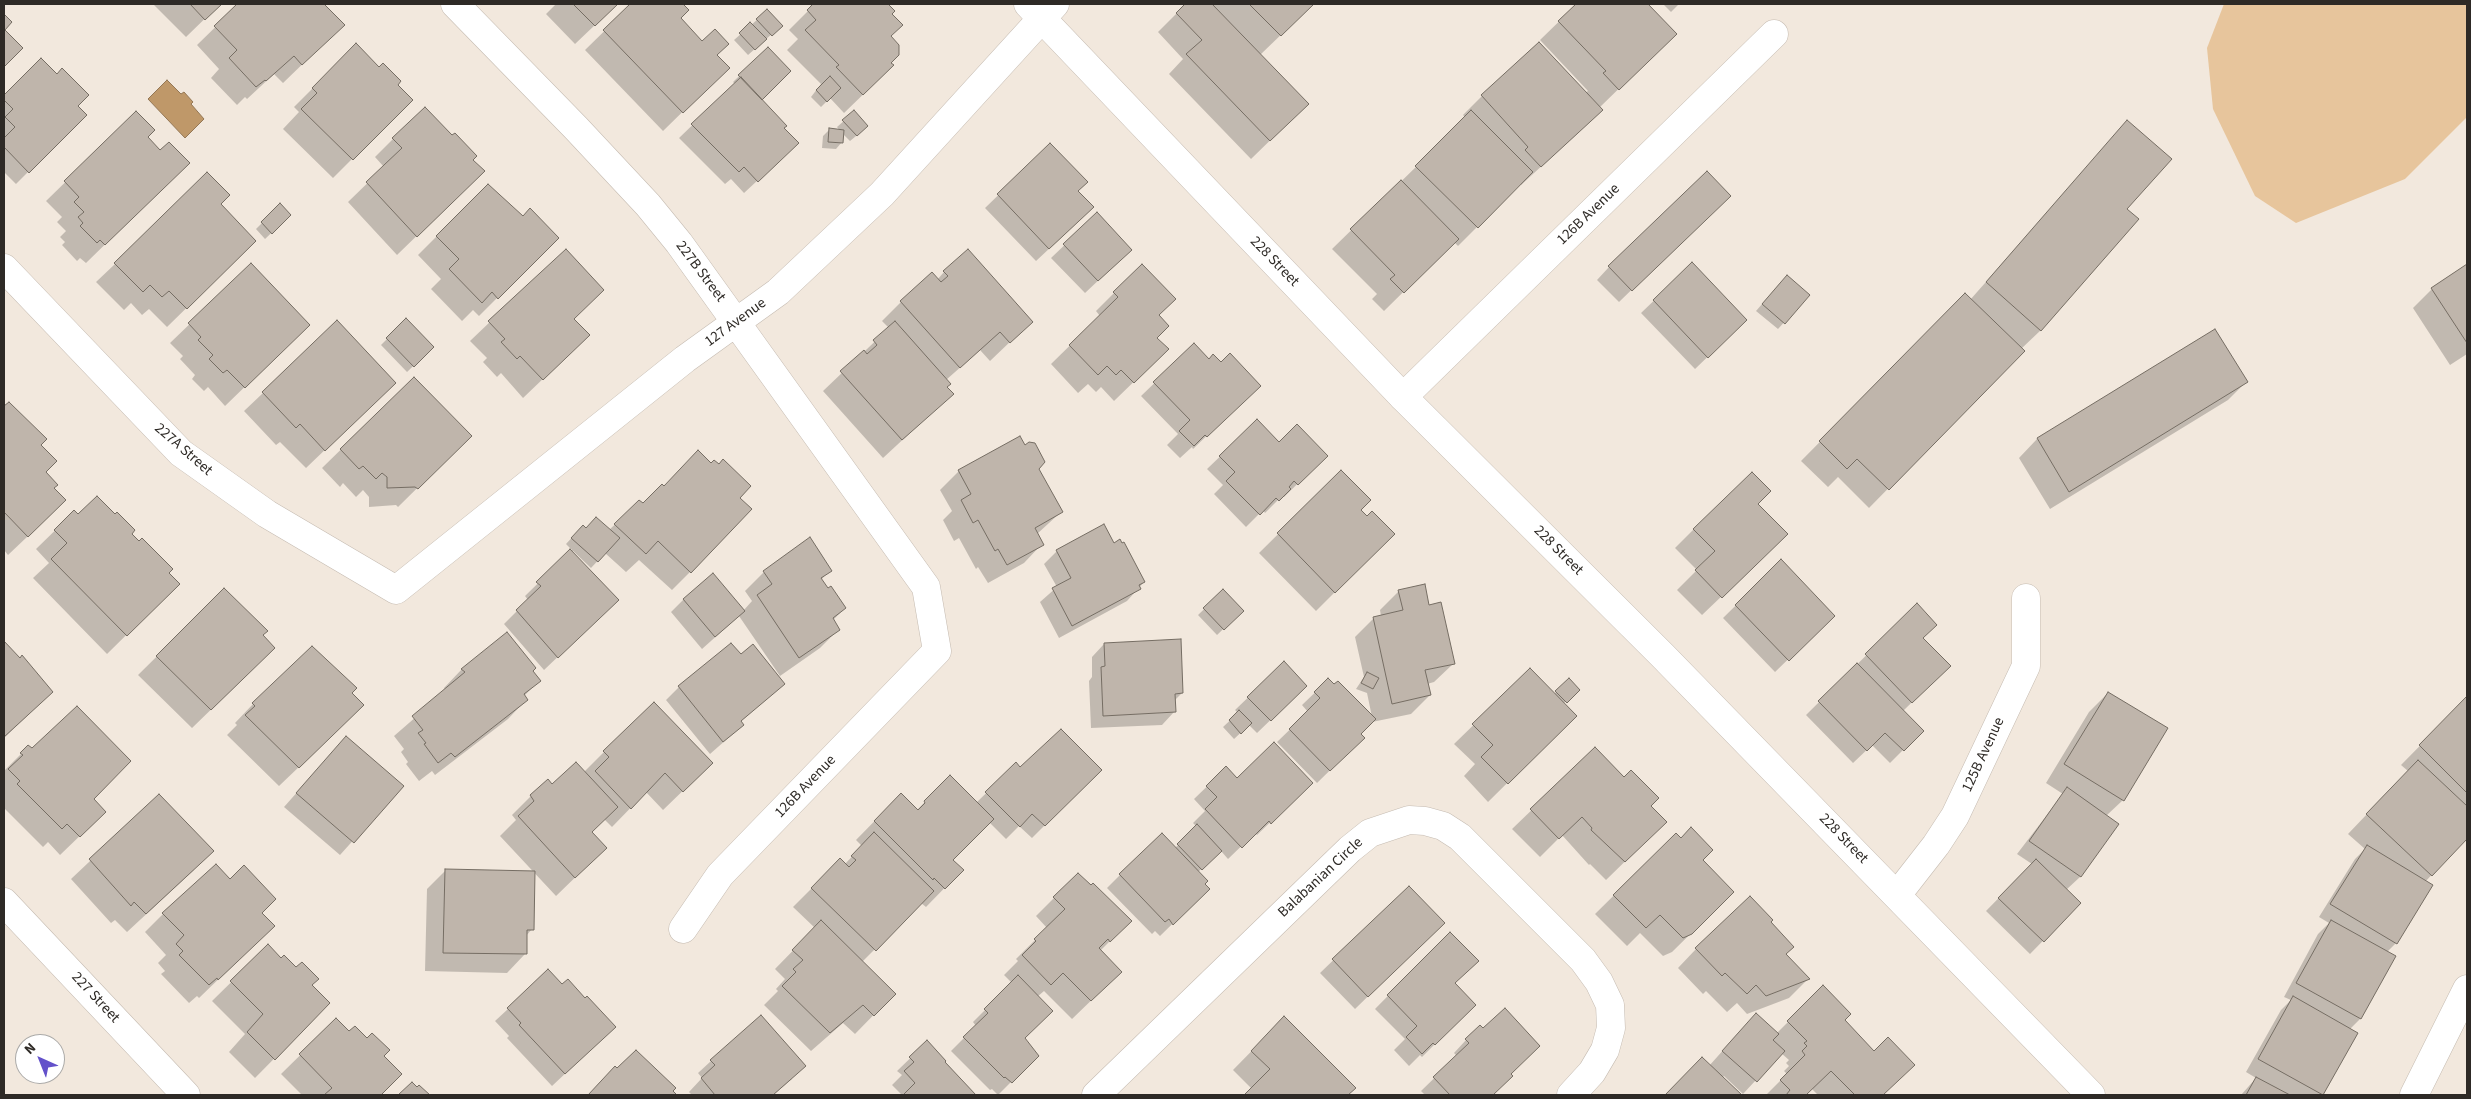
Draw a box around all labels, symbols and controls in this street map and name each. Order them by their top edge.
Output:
street label: 126B Avenue [1554,181,1624,249]
street label: 228 Street [1246,233,1302,291]
street label: 227B Street [671,238,729,306]
street label: 127 Avenue [702,295,770,351]
street label: 227A Street [150,420,216,480]
street label: 228 Street [1529,522,1587,580]
street label: 125B Avenue [1959,715,2009,795]
street label: 126B Avenue [772,752,840,822]
street label: 228 Street [1815,810,1871,868]
street label: Balabanian Circle [1275,834,1367,922]
street label: 227 Street [67,969,123,1027]
north arrow [15,1034,65,1084]
text: N [20,1039,41,1059]

